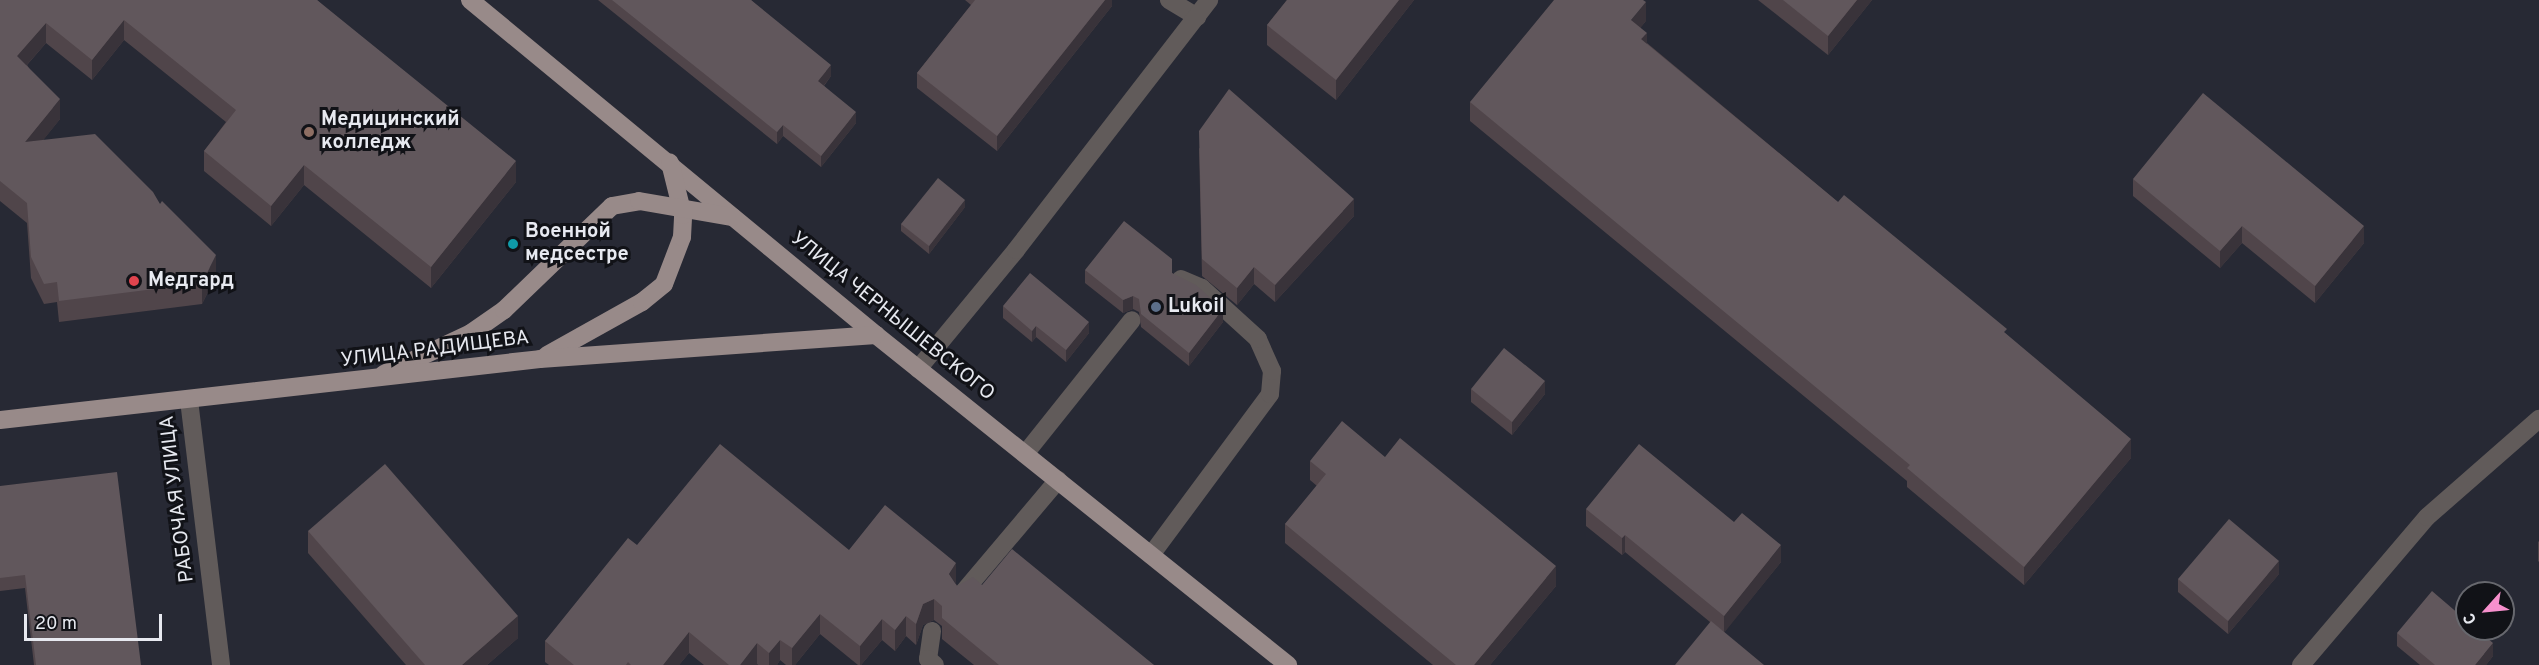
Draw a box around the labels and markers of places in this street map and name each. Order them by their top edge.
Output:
place label: Медицинский колледж [321,108,460,155]
marker: Медицинский колледж [302,125,316,139]
place label: Военной медсестре [525,220,629,267]
marker: Военной медсестре [506,237,520,251]
place label: Медгард [148,269,234,293]
marker: Медгард [125,272,143,290]
place label: Lukoil [1168,295,1225,319]
marker: Lukoil [1149,300,1163,314]

